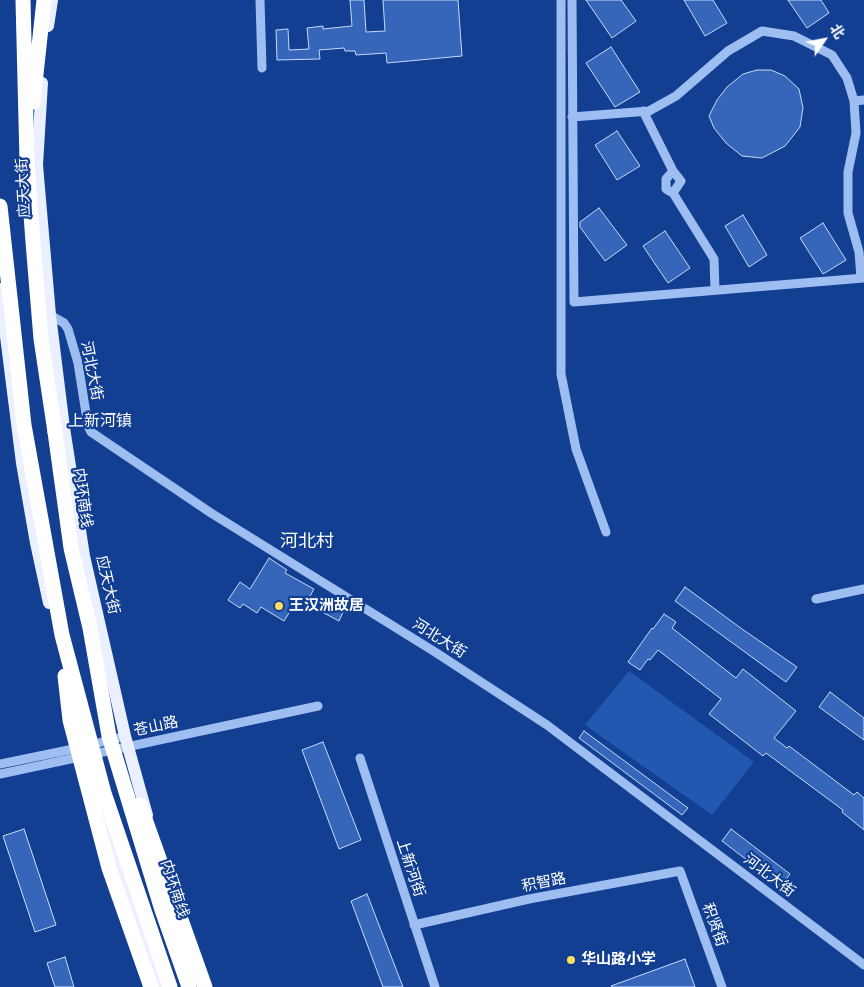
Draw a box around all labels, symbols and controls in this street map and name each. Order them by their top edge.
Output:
north arrow [799,15,849,65]
text: 北 [826,21,848,42]
street label: 应天大街 [13,158,35,218]
street label: 河北大街 [76,340,106,402]
district label: 上新河镇 [68,412,132,432]
street label: 内环南线 [69,467,95,529]
district label: 河北村 [280,531,334,553]
street label: 应天大街 [91,554,123,616]
place label: 王汉洲故居 [289,597,364,615]
marker: 王汉洲故居 [273,600,285,612]
street label: 河北大街 [409,615,469,663]
street label: 苍山路 [132,714,180,740]
street label: 上新河街 [392,837,428,899]
street label: 河北大街 [740,851,798,901]
street label: 内环南线 [156,858,192,920]
street label: 积智路 [520,870,568,896]
street label: 积贤街 [698,901,730,949]
place label: 华山路小学 [581,951,656,969]
marker: 华山路小学 [565,954,577,966]

